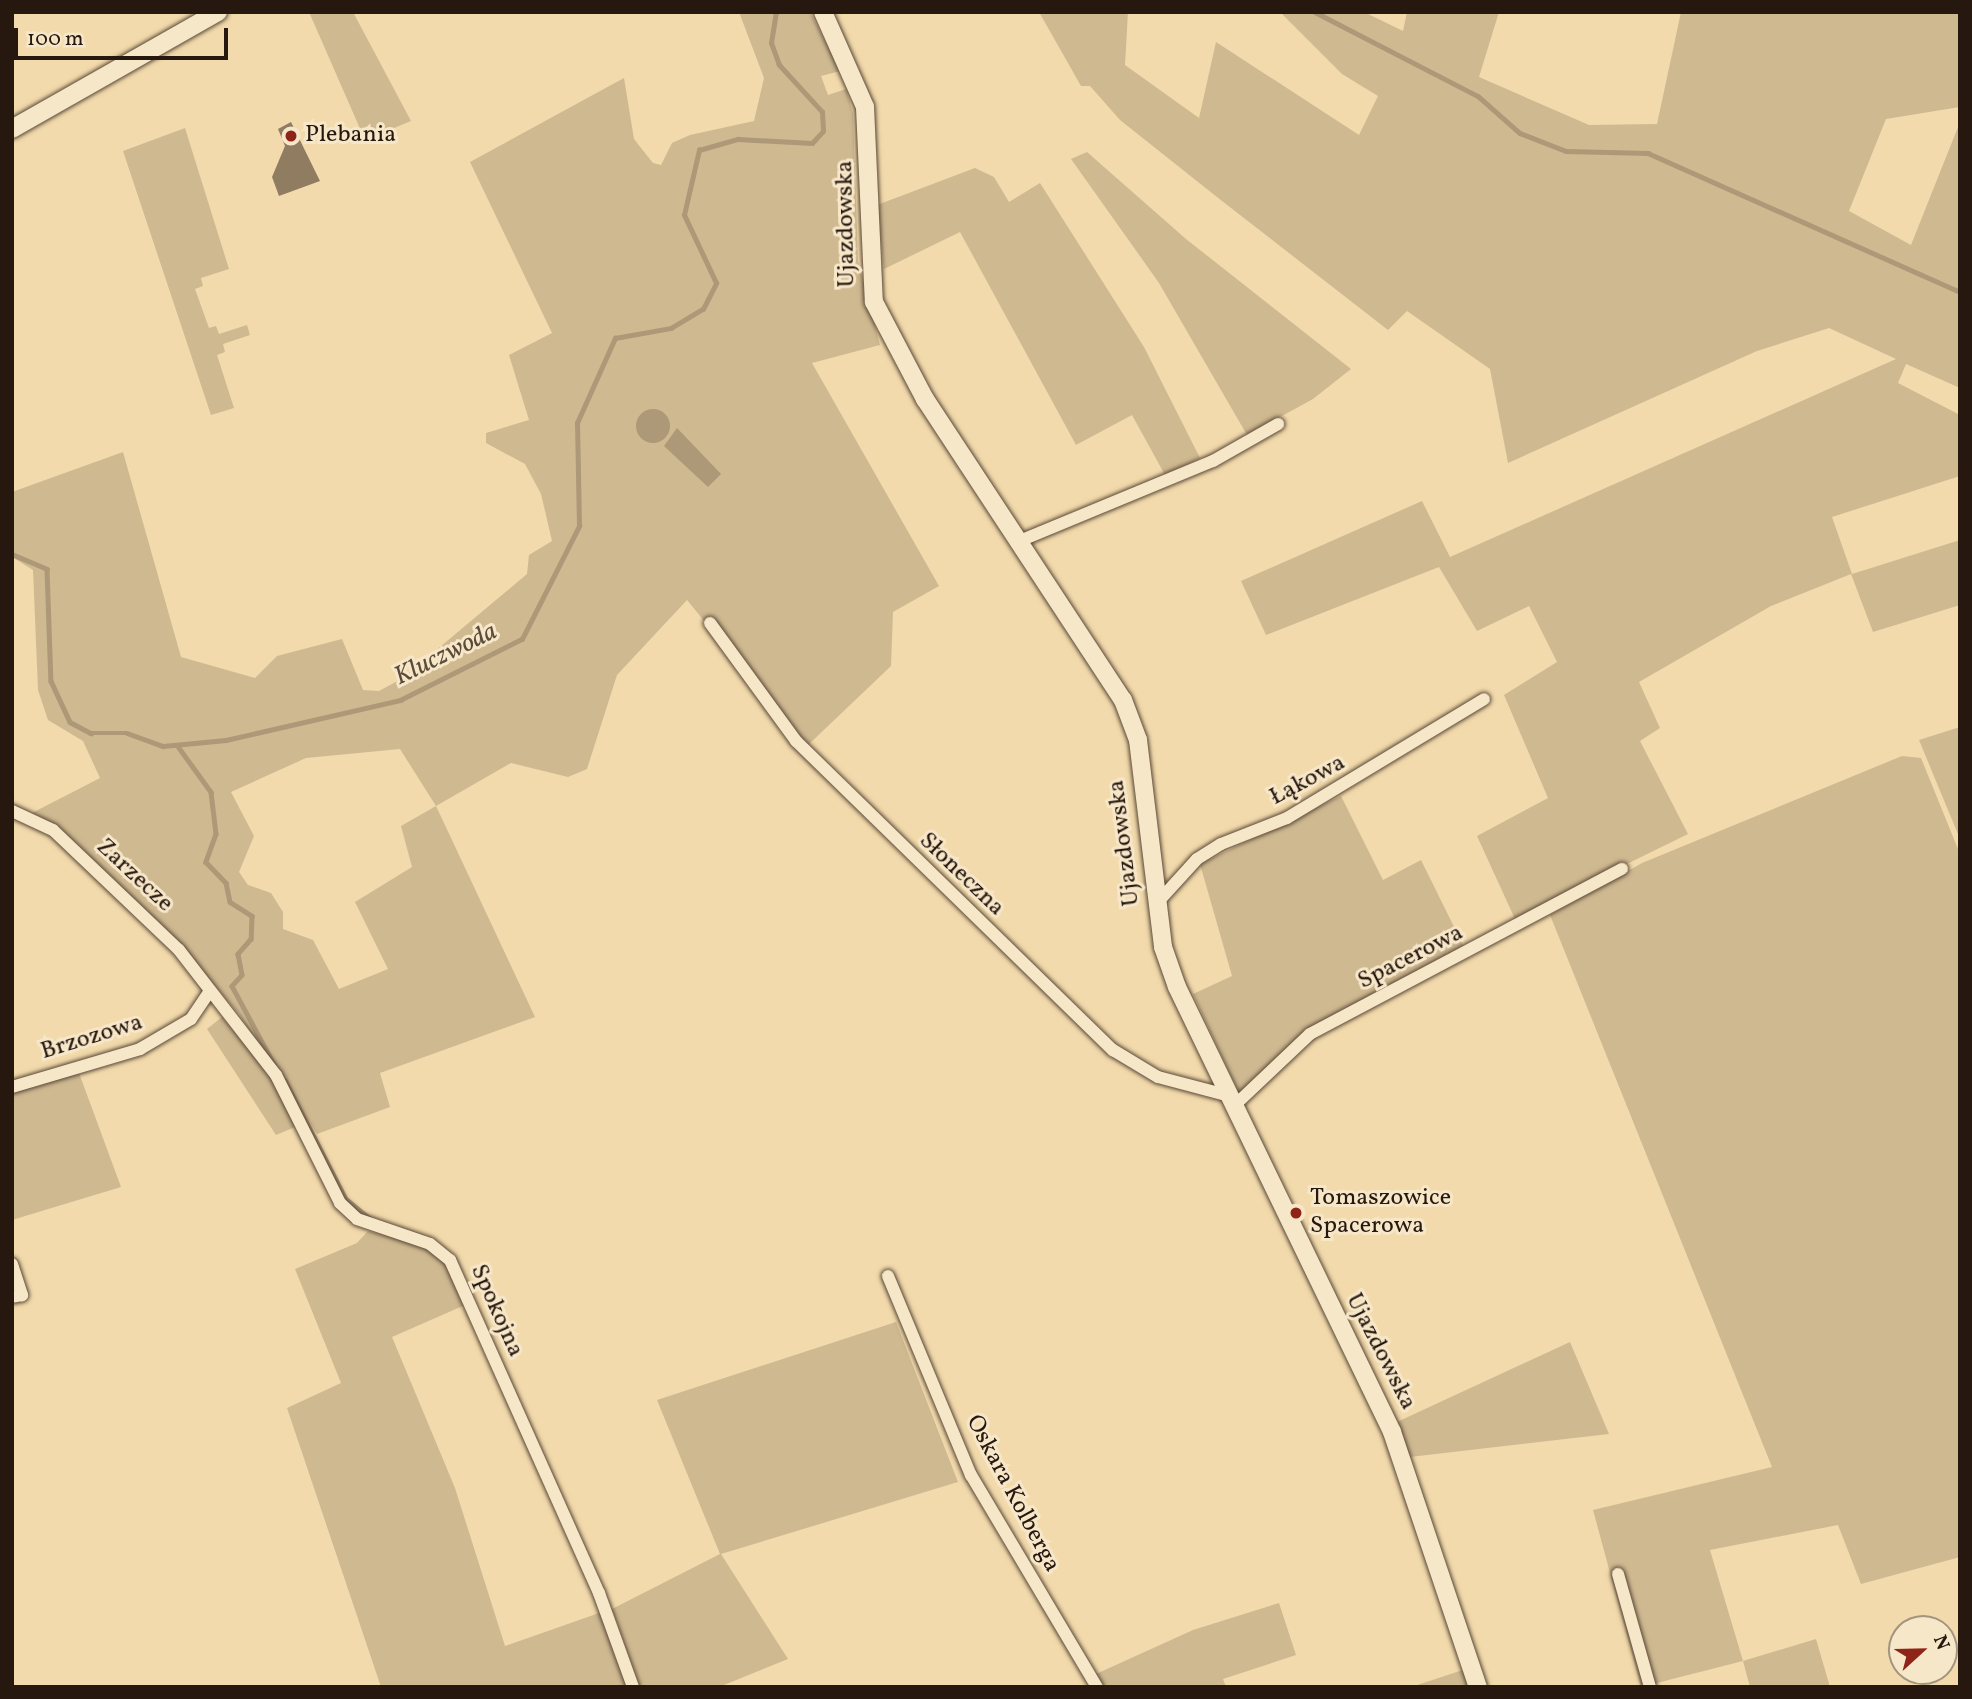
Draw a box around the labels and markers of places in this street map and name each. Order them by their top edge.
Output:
place label: Plebania [305,122,396,150]
marker: Plebania [283,128,299,144]
place label: Tomaszowice Spacerowa [1310,1185,1451,1241]
marker: Tomaszowice Spacerowa [1288,1205,1304,1221]

